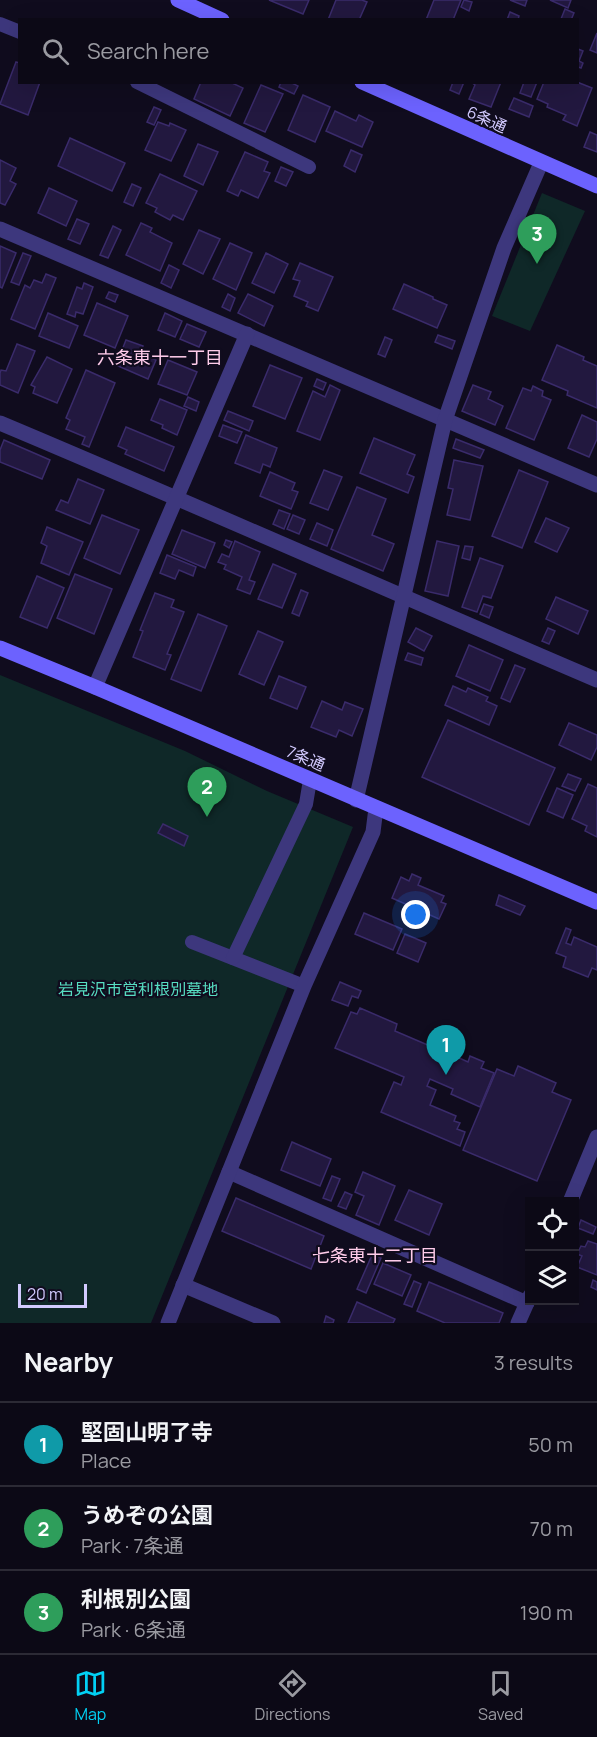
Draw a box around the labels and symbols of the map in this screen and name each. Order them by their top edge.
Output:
street label: 6条通 [463,100,511,138]
pin: 3 [518,214,556,264]
district label: 六条東十一丁目 [97,345,223,369]
street label: 7条通 [283,740,329,776]
pin: 2 [188,768,226,817]
your location [401,900,430,929]
park label: 岩見沢市営利根別墓地 [58,978,218,1000]
pin: 1 [426,1026,466,1075]
district label: 七条東十二丁目 [312,1243,438,1267]
scale bar [18,1281,87,1308]

